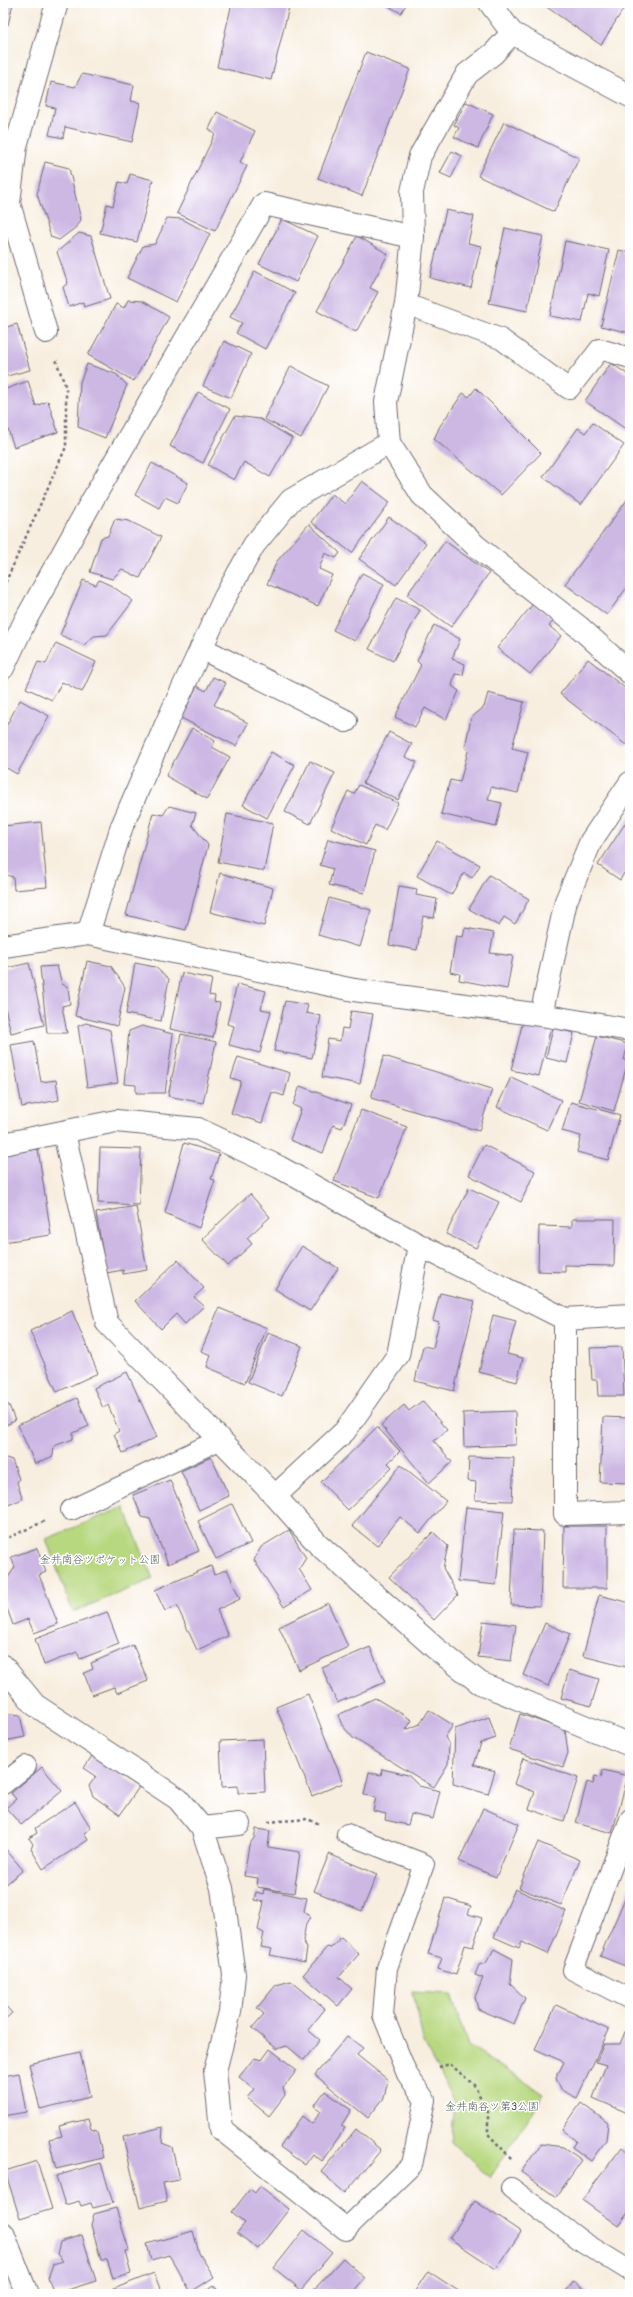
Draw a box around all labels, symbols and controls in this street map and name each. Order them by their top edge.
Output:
park label: 金井南谷ツポケット公園 [40,1553,161,1566]
park label: 金井南谷ツ第3公園 [445,2100,539,2113]

